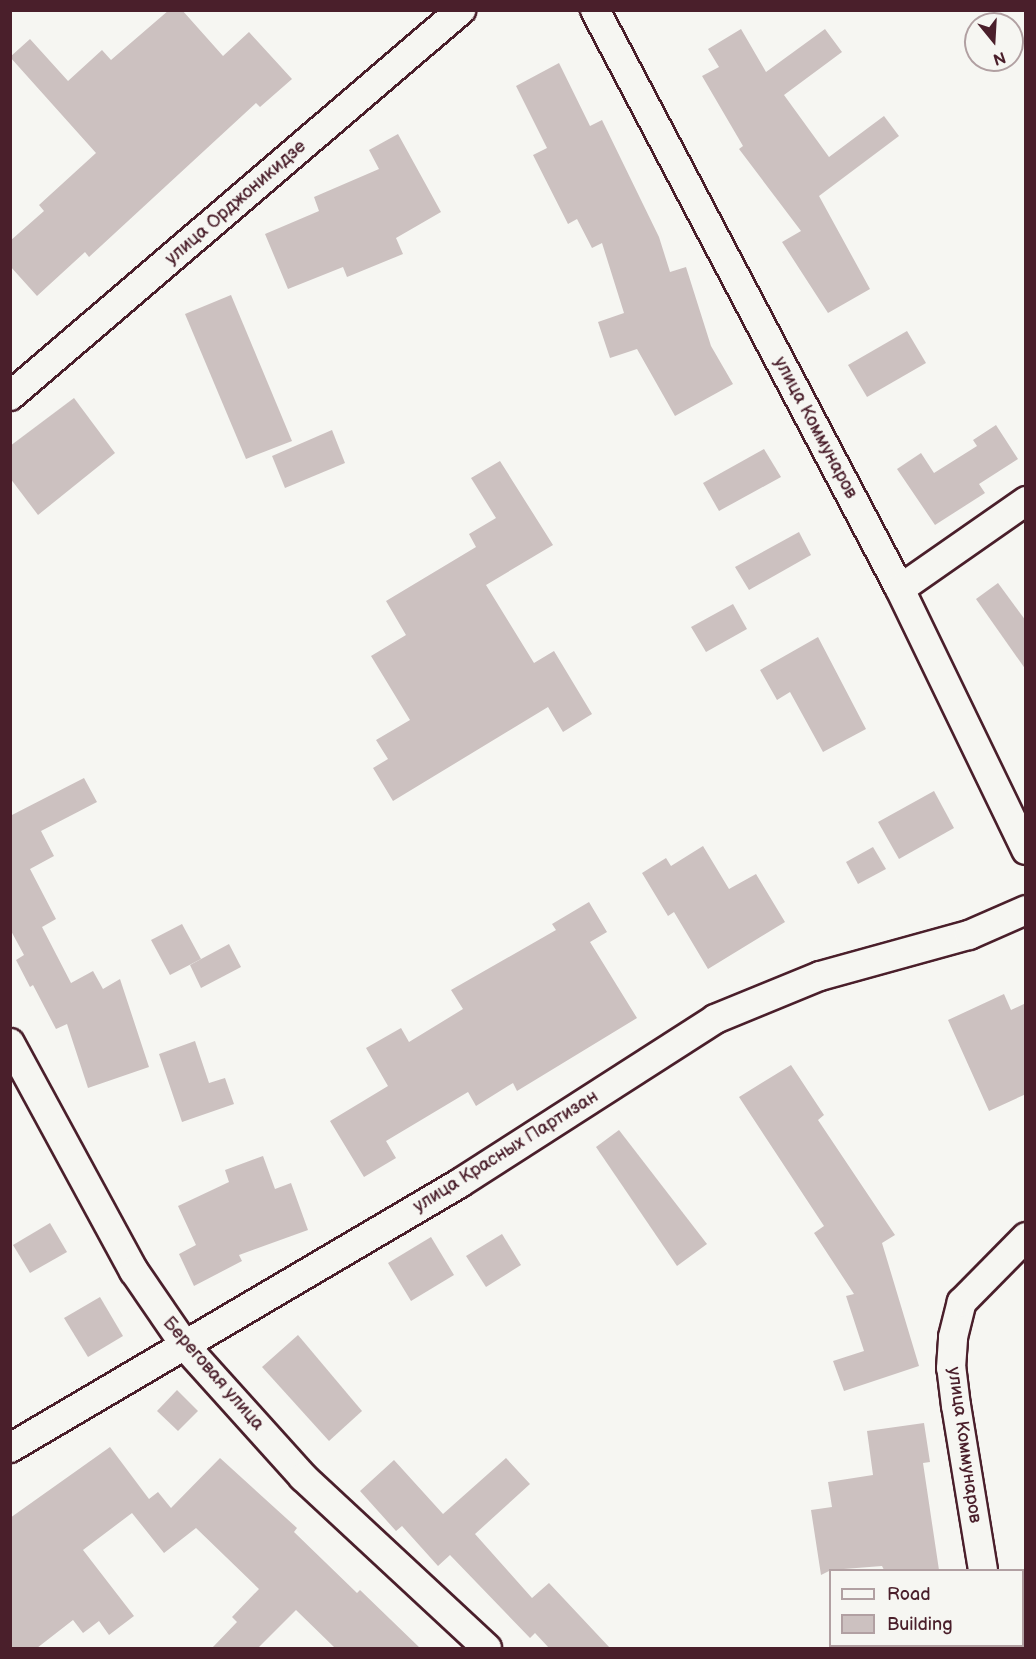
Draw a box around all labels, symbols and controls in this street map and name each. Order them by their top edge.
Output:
north arrow [964,12,1024,72]
text: N [990,47,1008,69]
street label: улица Орджоникидзе [161,136,311,270]
street label: улица Коммунаров [768,353,862,503]
street label: улица Красных Партизан [410,1086,602,1218]
street label: Береговая улица [158,1313,268,1435]
street label: улица Коммунаров [942,1366,986,1524]
legend [829,1569,1024,1647]
text: Road [887,1584,931,1605]
text: Building [887,1614,953,1635]

